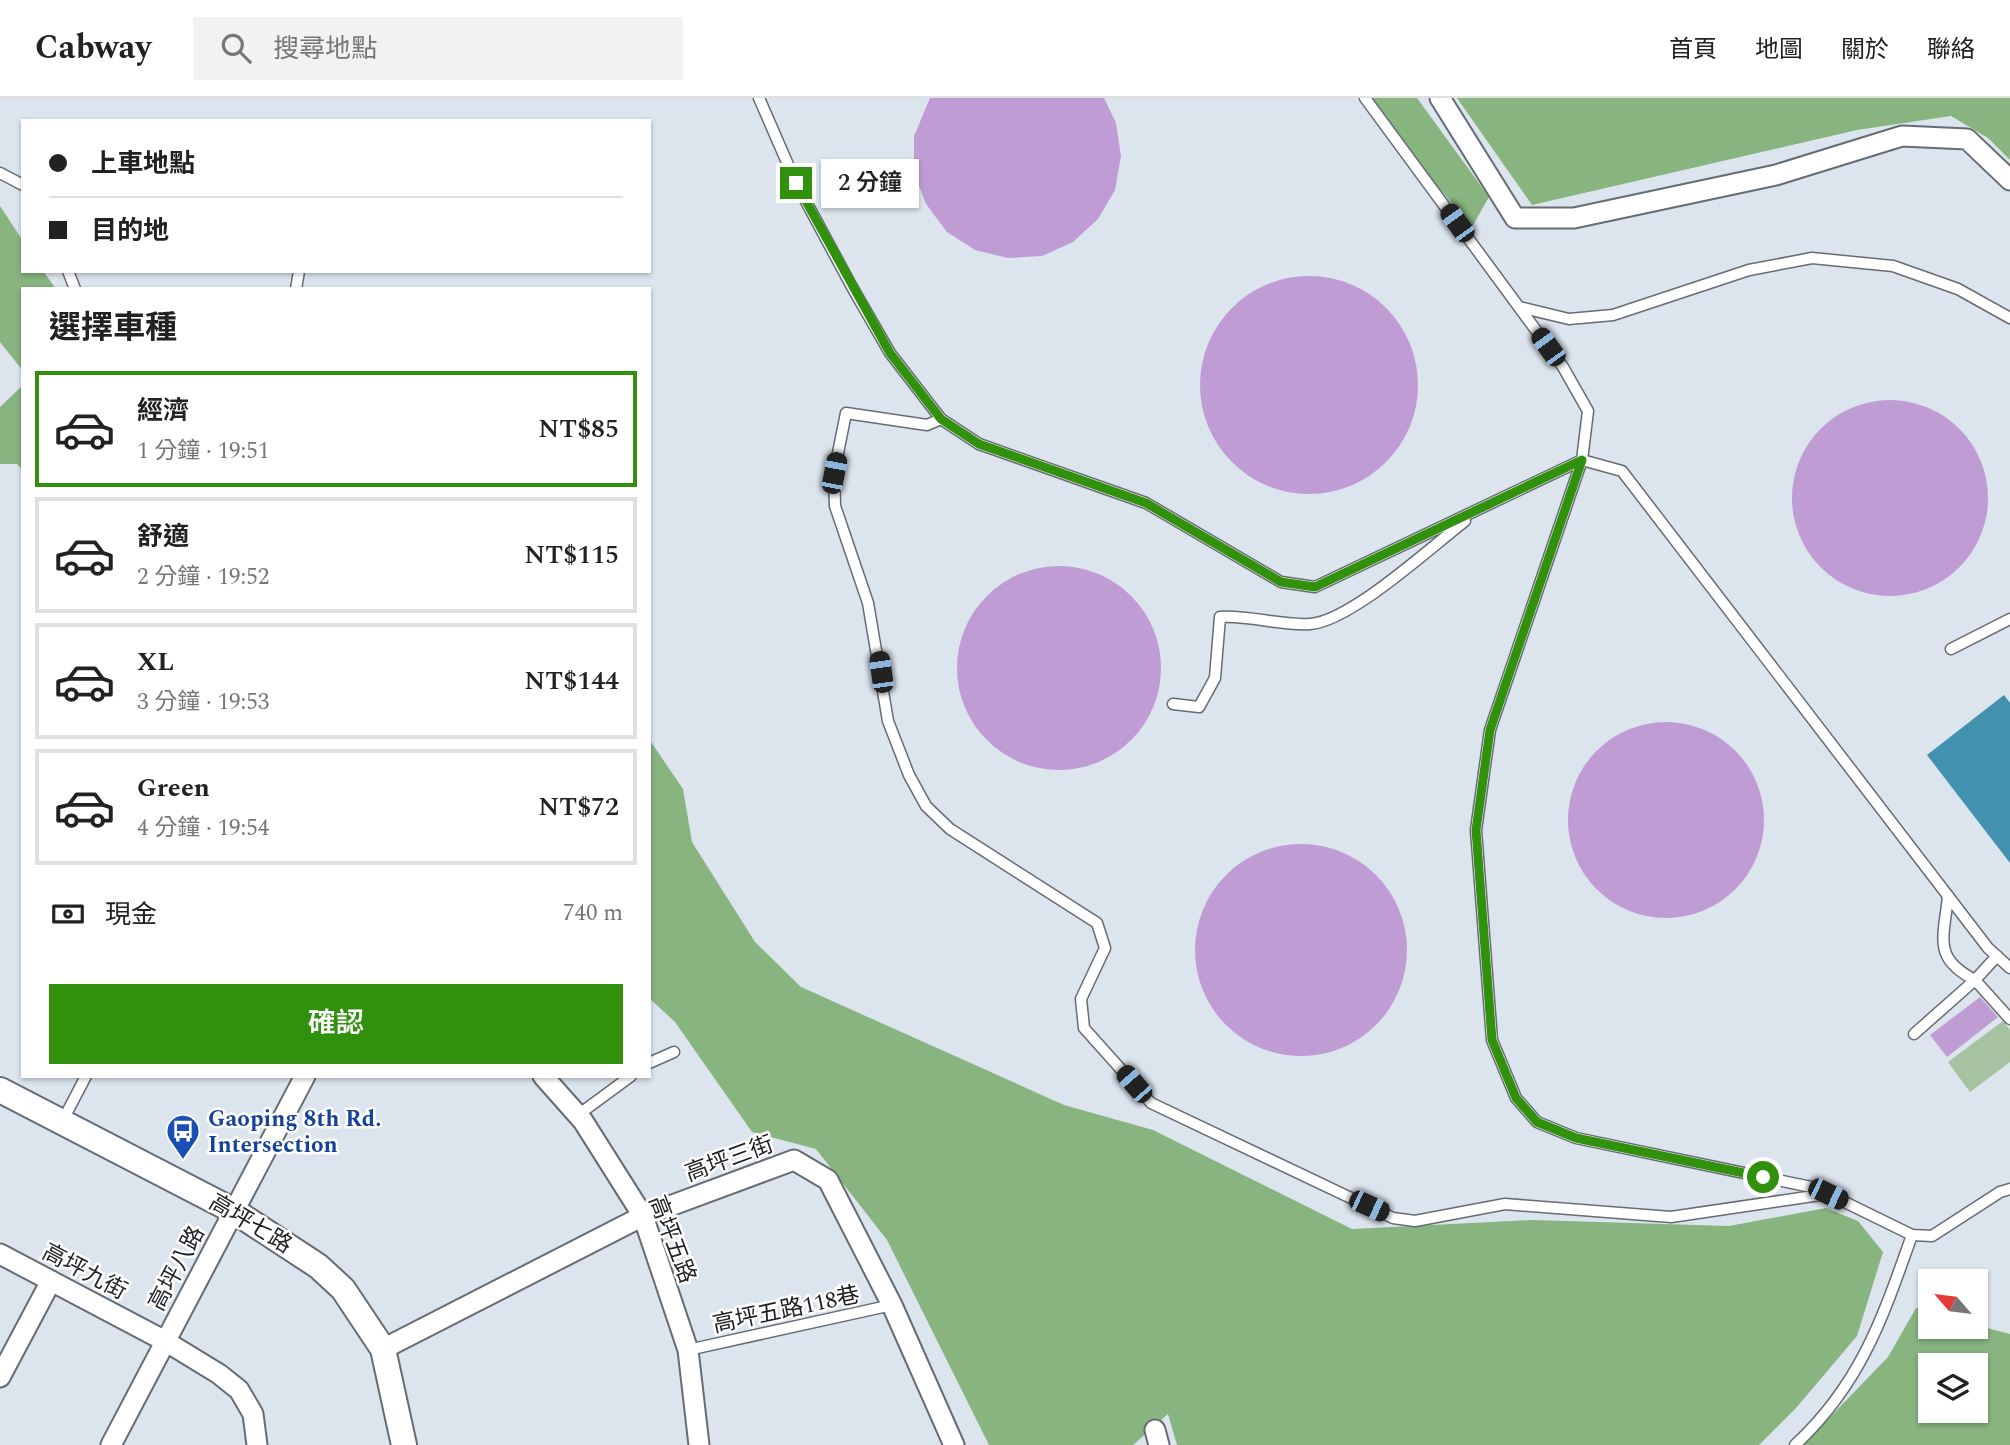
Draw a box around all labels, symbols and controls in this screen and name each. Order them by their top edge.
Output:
search box [193,17,683,80]
text: Cabway [35,23,151,73]
icon: search [217,29,255,67]
text: 搜尋地點 [273,29,377,69]
text: 首頁 [1669,32,1717,68]
text: 地圖 [1755,32,1803,68]
text: 關於 [1841,32,1889,68]
text: 聯絡 [1927,32,1975,68]
text: 上車地點 [91,144,195,184]
callout: 2 分鐘 [820,158,918,208]
text: 2 分鐘 [838,166,902,201]
route end [780,167,812,199]
car [1437,200,1478,246]
text: 目的地 [91,211,169,251]
text: 選擇車種 [49,304,177,353]
car [1528,324,1569,370]
text: 經濟 [137,391,189,431]
icon: car [53,398,116,461]
text: NT$85 [538,409,619,449]
text: 1 分鐘 · 19:51 [137,434,269,469]
car [820,450,849,496]
text: 舒適 [137,517,189,557]
icon: car [53,524,116,587]
text: NT$115 [524,535,619,575]
text: 2 分鐘 · 19:52 [137,560,269,595]
text: XL [137,642,174,682]
icon: car [53,650,116,713]
car [868,650,895,694]
text: NT$144 [524,661,619,701]
text: 3 分鐘 · 19:53 [137,685,269,720]
text: Green [137,768,210,808]
icon: car [53,776,116,839]
text: NT$72 [538,787,619,827]
text: 4 分鐘 · 19:54 [137,811,269,846]
icon: cash [49,895,87,933]
text: 現金 [105,895,157,935]
text: 740 m [563,896,623,931]
button: 確認 [49,984,623,1064]
car [1113,1061,1156,1107]
place label: Gaoping 8th Rd. Intersection [208,1102,381,1163]
bus stop icon: Gaoping 8th Rd. Intersection [164,1112,202,1161]
street label: 高坪三街 [680,1127,779,1192]
route start [1747,1161,1779,1193]
car [1805,1175,1852,1213]
street label: 高坪七路 [202,1186,299,1263]
car [1346,1188,1393,1224]
street label: 高坪五路 [639,1190,704,1289]
street label: 高坪八路 [140,1220,214,1318]
street label: 高坪九街 [35,1235,133,1309]
north arrow [1918,1269,1988,1339]
map controls [1918,1269,1988,1423]
street label: 高坪五路118巷 [710,1278,863,1343]
button: layers [1918,1353,1988,1423]

